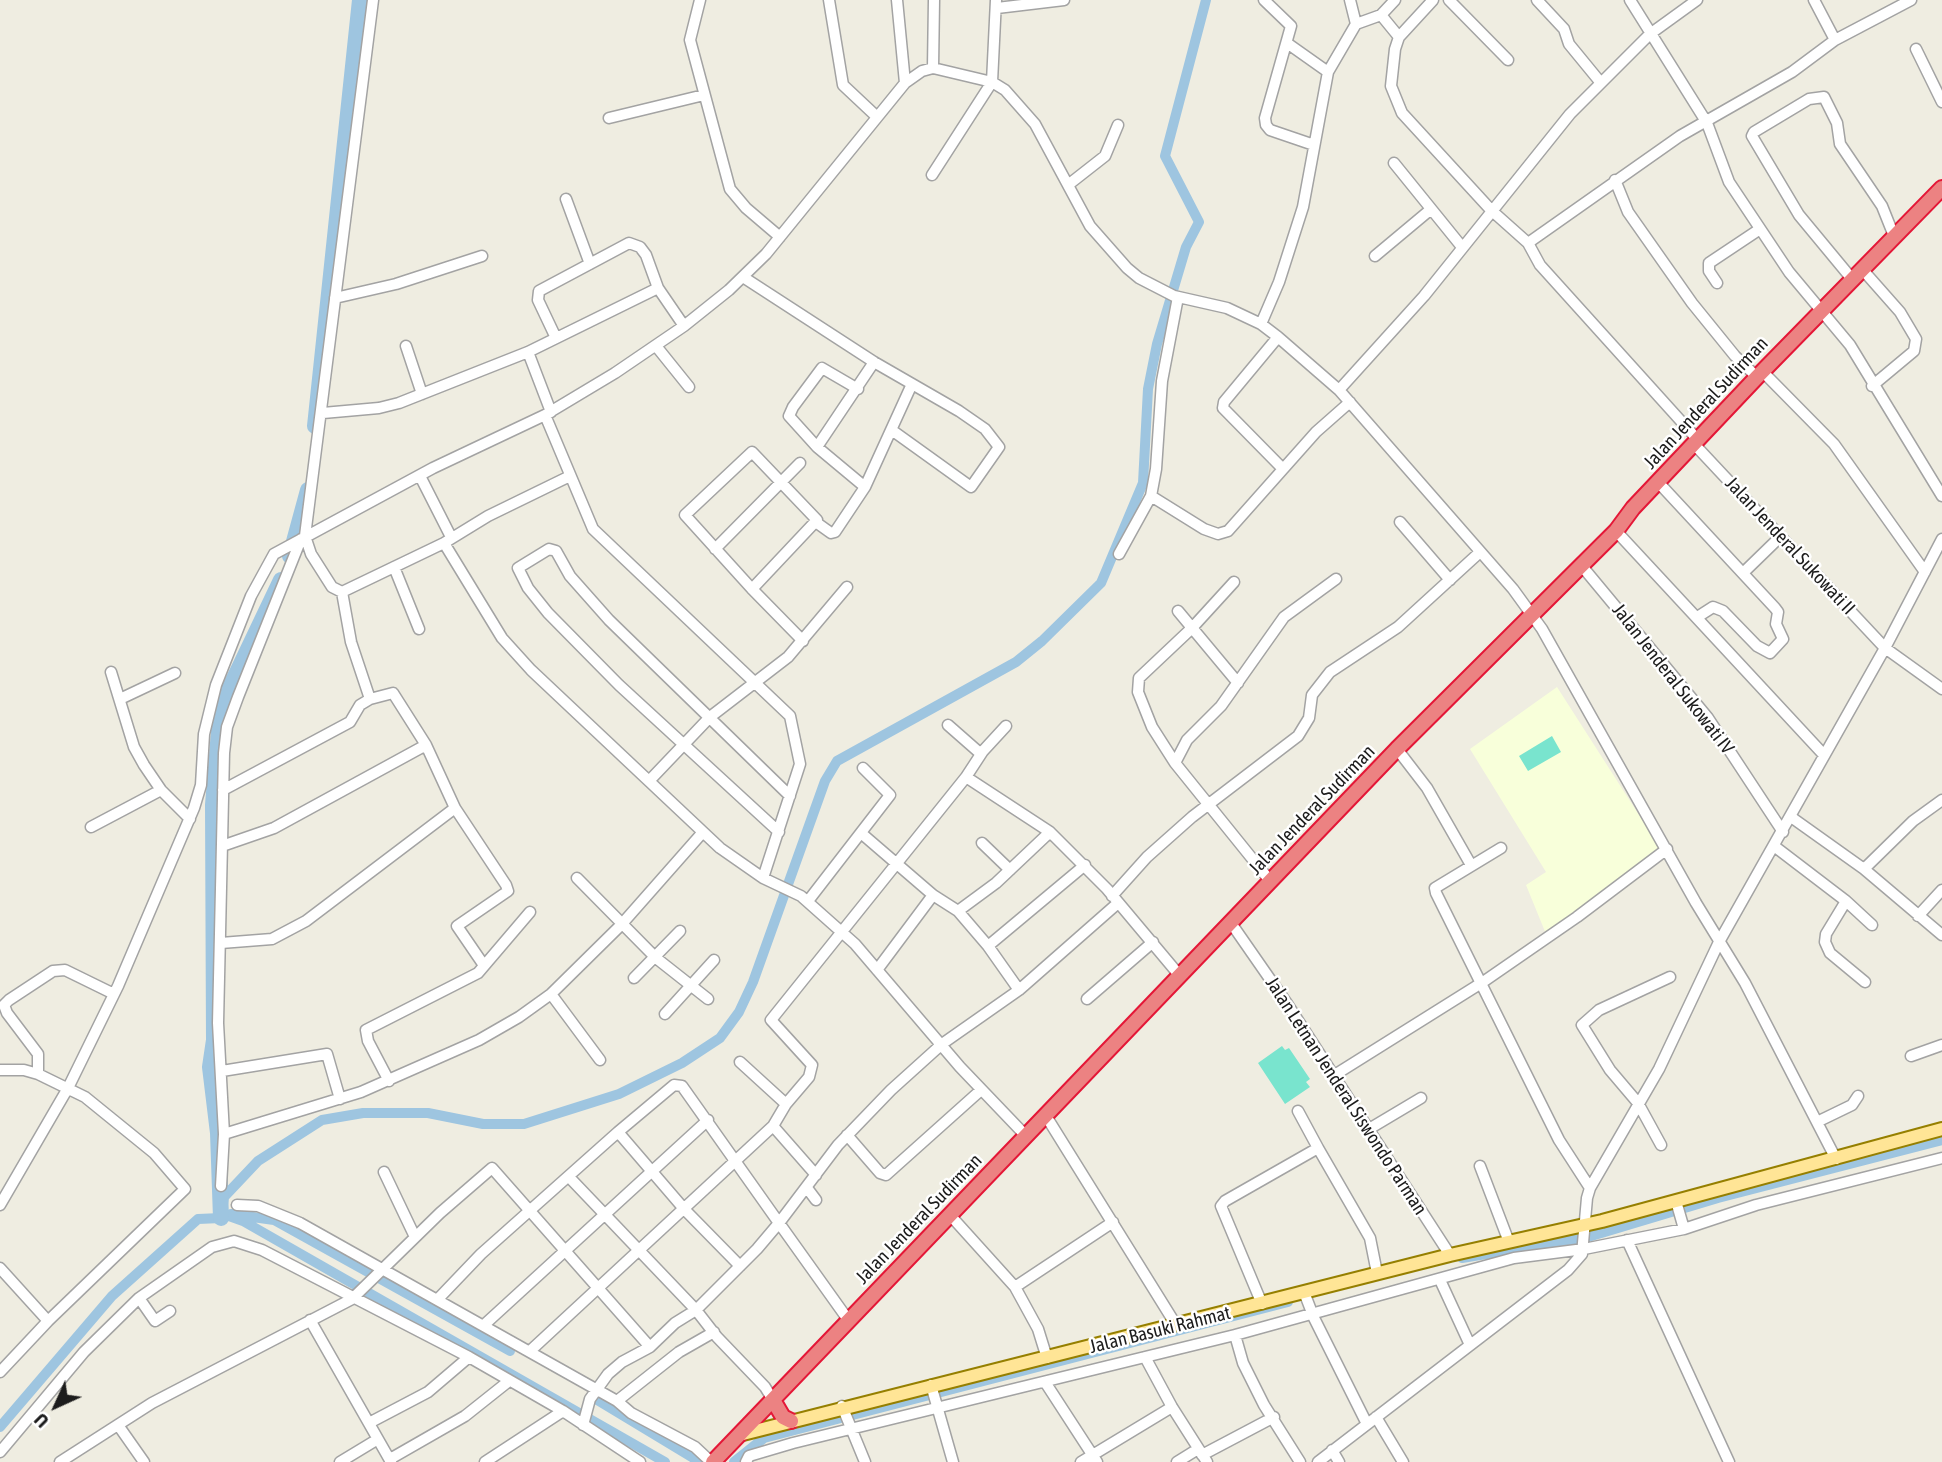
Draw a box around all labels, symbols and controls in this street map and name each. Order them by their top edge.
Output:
street label: Jalan Jenderal Sudirman [1639,332,1773,474]
street label: Jalan Jenderal Sukowati II [1720,472,1860,620]
street label: Jalan Jenderal Sukowati IV [1607,599,1739,759]
street label: Jalan Jenderal Sudirman [1244,740,1380,880]
street label: Jalan Letnan Jenderal Siswondo Parman [1260,973,1432,1219]
street label: Jalan Jenderal Sudirman [851,1149,987,1289]
street label: Jalan Basuki Rahmat [1087,1301,1233,1359]
north arrow [21,1371,91,1441]
text: U [29,1409,53,1433]

